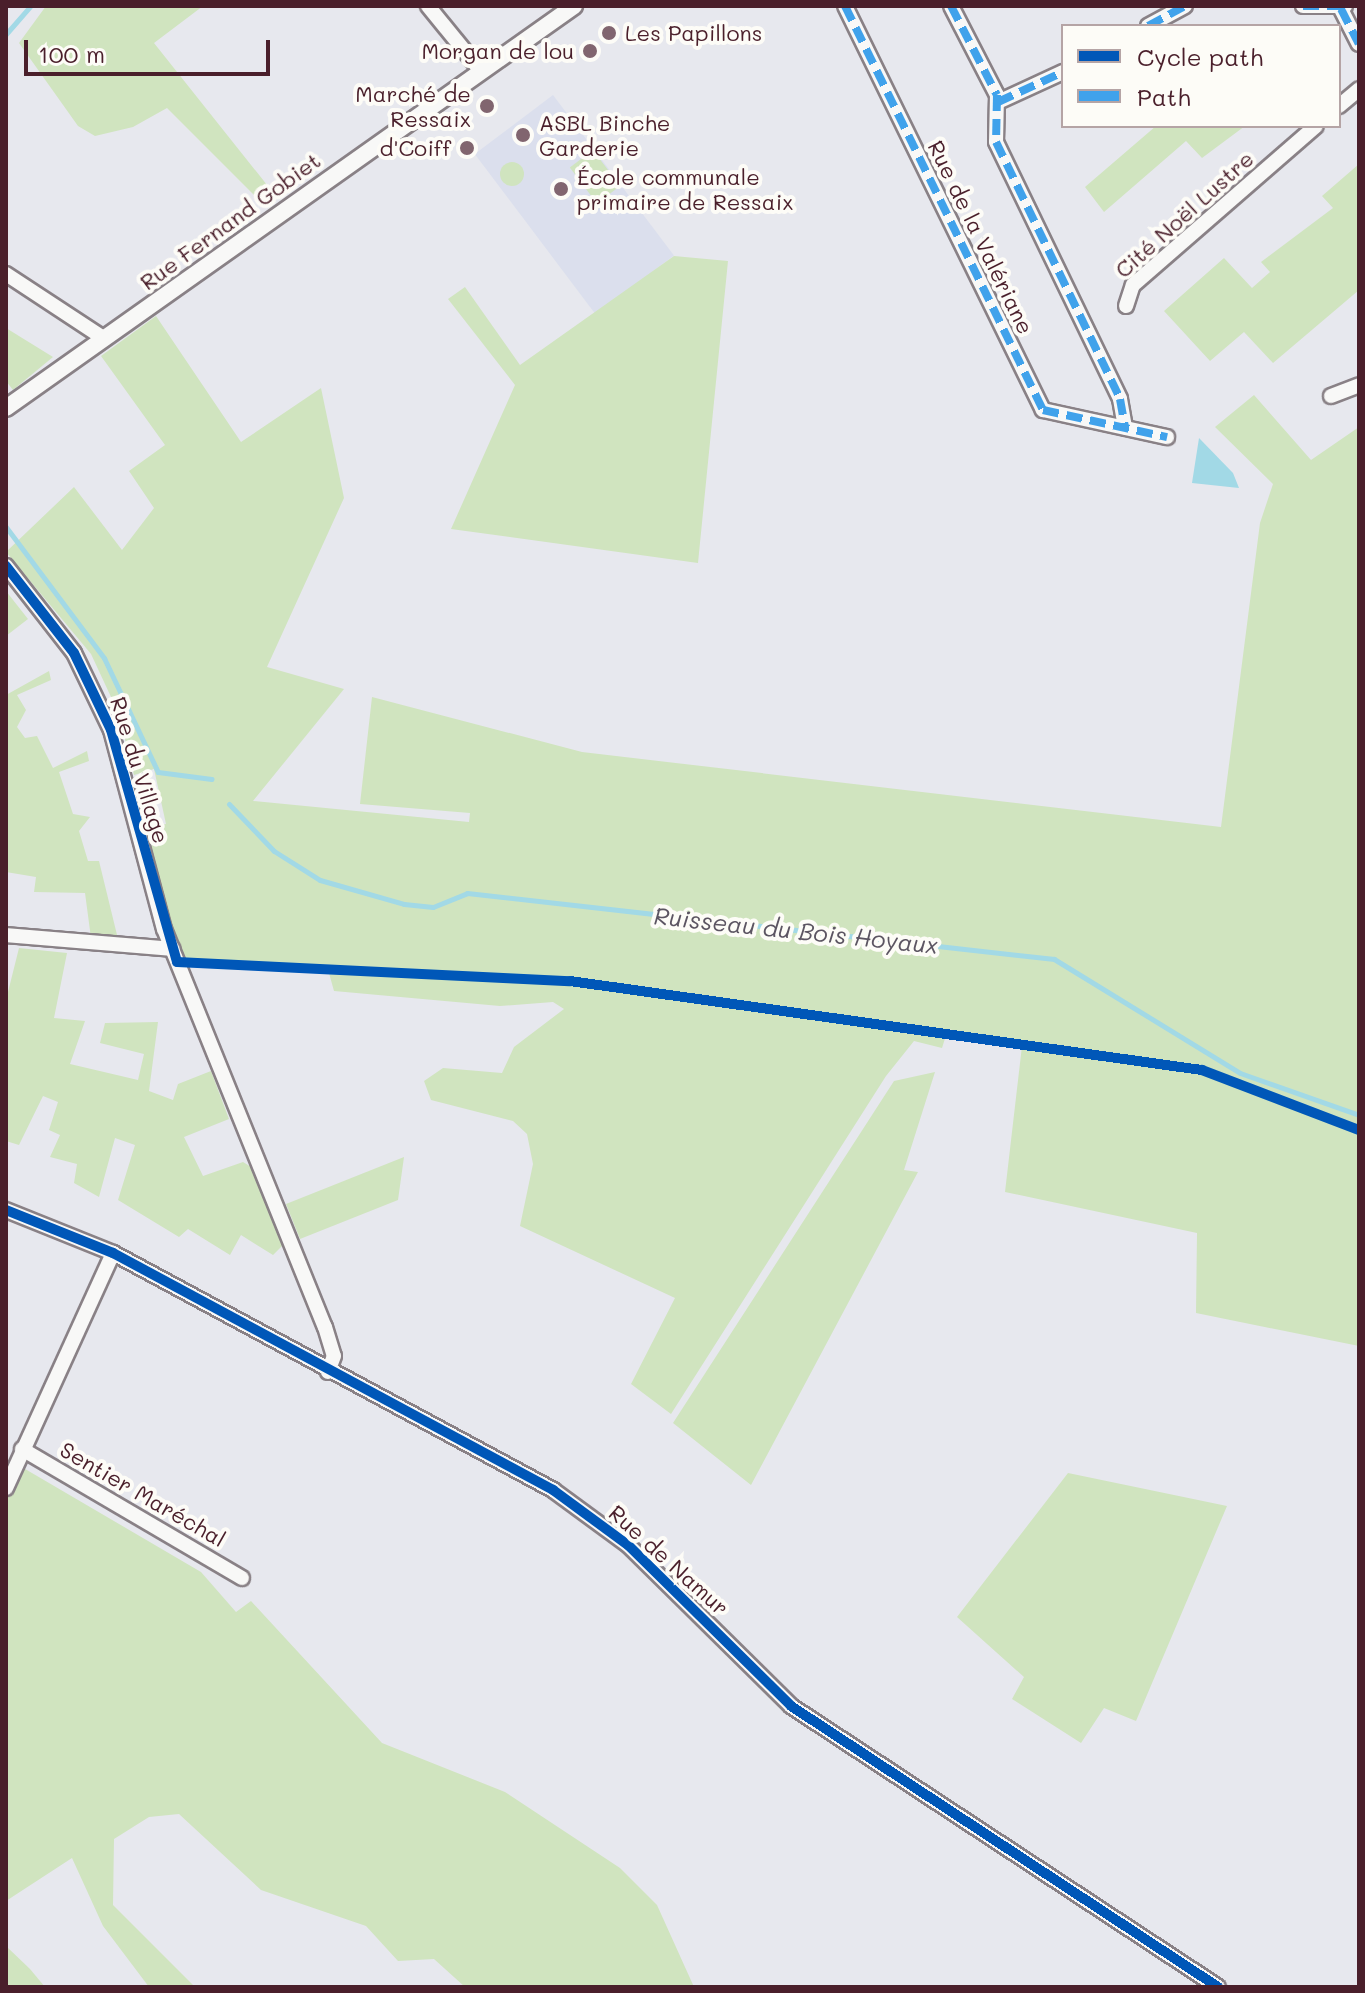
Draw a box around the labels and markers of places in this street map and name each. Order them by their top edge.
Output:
place label: Les Papillons [625,20,762,46]
marker: Les Papillons [600,24,618,42]
place label: Morgan de lou [421,38,574,64]
marker: Morgan de lou [581,42,599,60]
place label: Marché de Ressaix [355,80,471,132]
marker: Marché de Ressaix [478,97,496,115]
place label: ASBL Binche Garderie [539,109,670,160]
marker: ASBL Binche Garderie [514,126,532,144]
place label: d'Coiff [380,135,451,161]
marker: d'Coiff [458,139,476,157]
place label: École communale primaire de Ressaix [577,163,793,214]
marker: École communale primaire de Ressaix [552,180,570,198]

